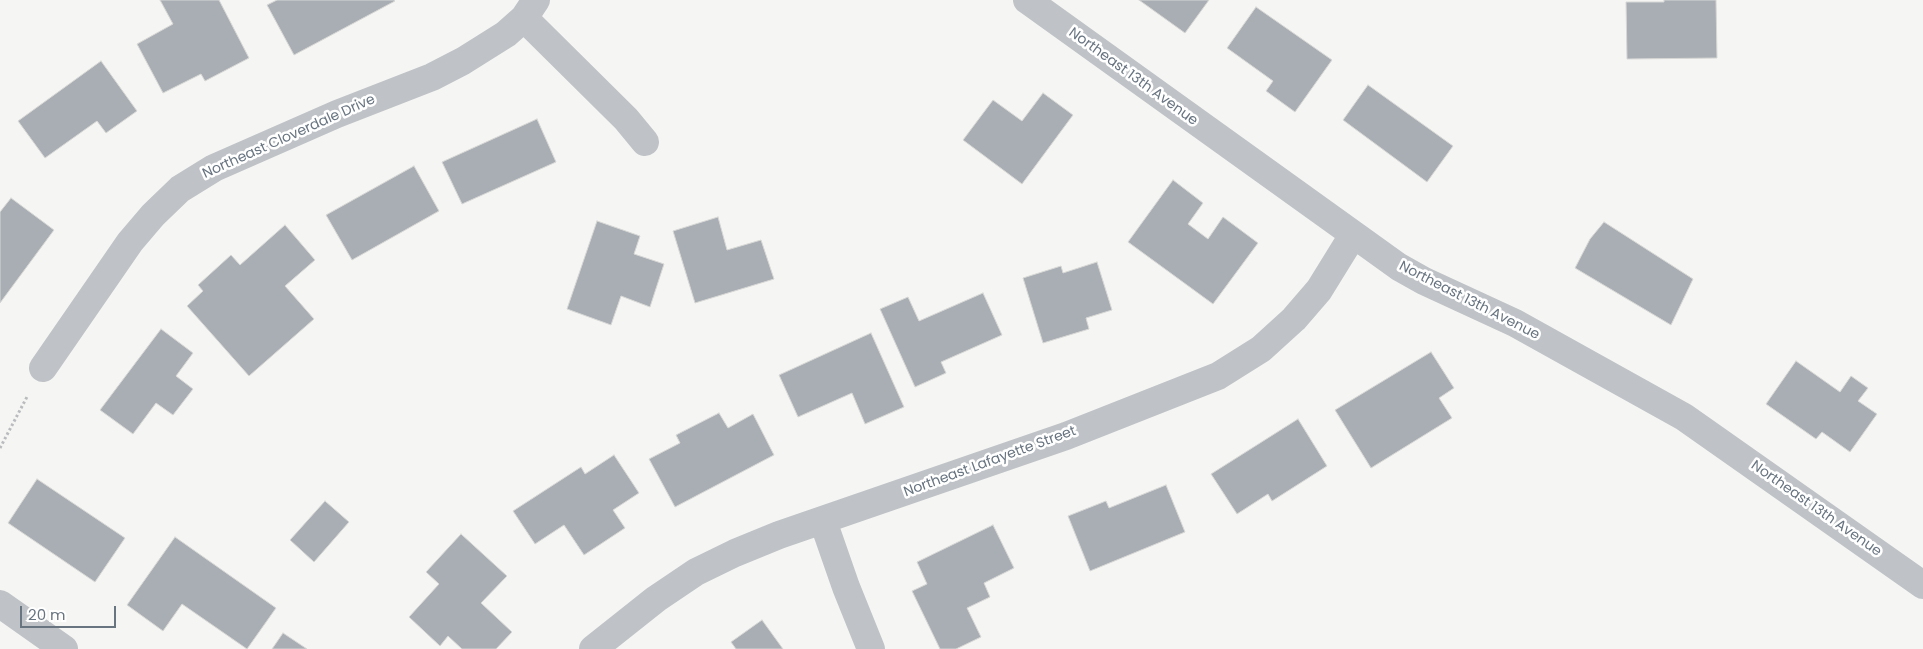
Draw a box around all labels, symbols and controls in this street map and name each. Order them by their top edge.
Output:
street label: Northeast 13th Avenue [1065,25,1201,129]
street label: Northeast Cloverdale Drive [200,91,378,183]
street label: Northeast 13th Avenue [1396,258,1542,344]
street label: Northeast Lafayette Street [902,423,1078,501]
street label: Northeast 13th Avenue [1748,458,1884,560]
scale bar [22,596,119,628]
text: 20 m [28,604,66,625]

